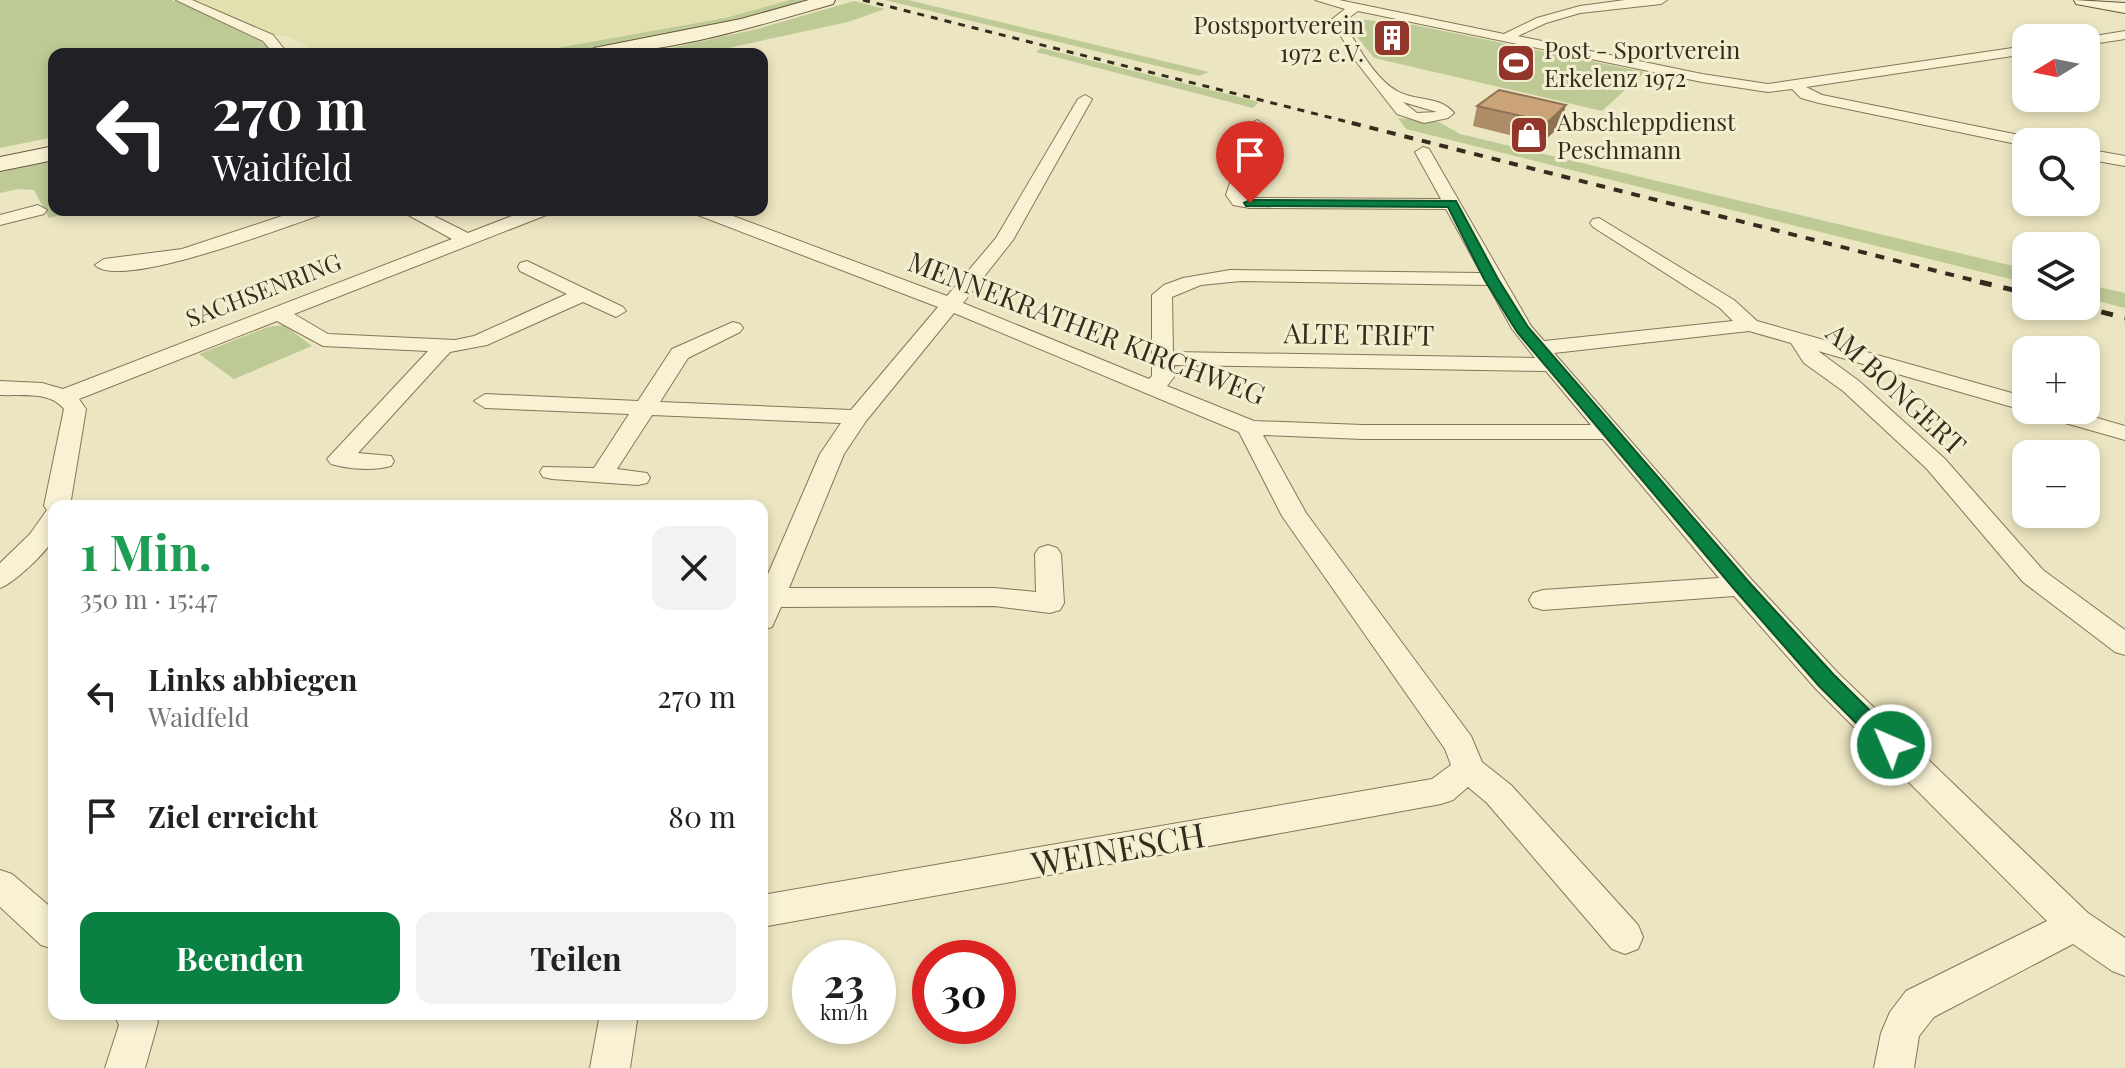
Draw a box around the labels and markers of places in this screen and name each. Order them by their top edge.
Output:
place label: Postsportverein 1972 e.V. [1193,8,1364,68]
building icon: Postsportverein 1972 e.V. [1371,17,1413,59]
place label: Post - Sportverein Erkelenz 1972 [1544,33,1740,93]
sports icon: Post - Sportverein Erkelenz 1972 [1495,42,1537,84]
place label: Abschleppdienst Peschmann [1556,105,1736,165]
shop icon: Abschleppdienst Peschmann [1508,114,1550,156]
pin [1216,121,1284,203]

